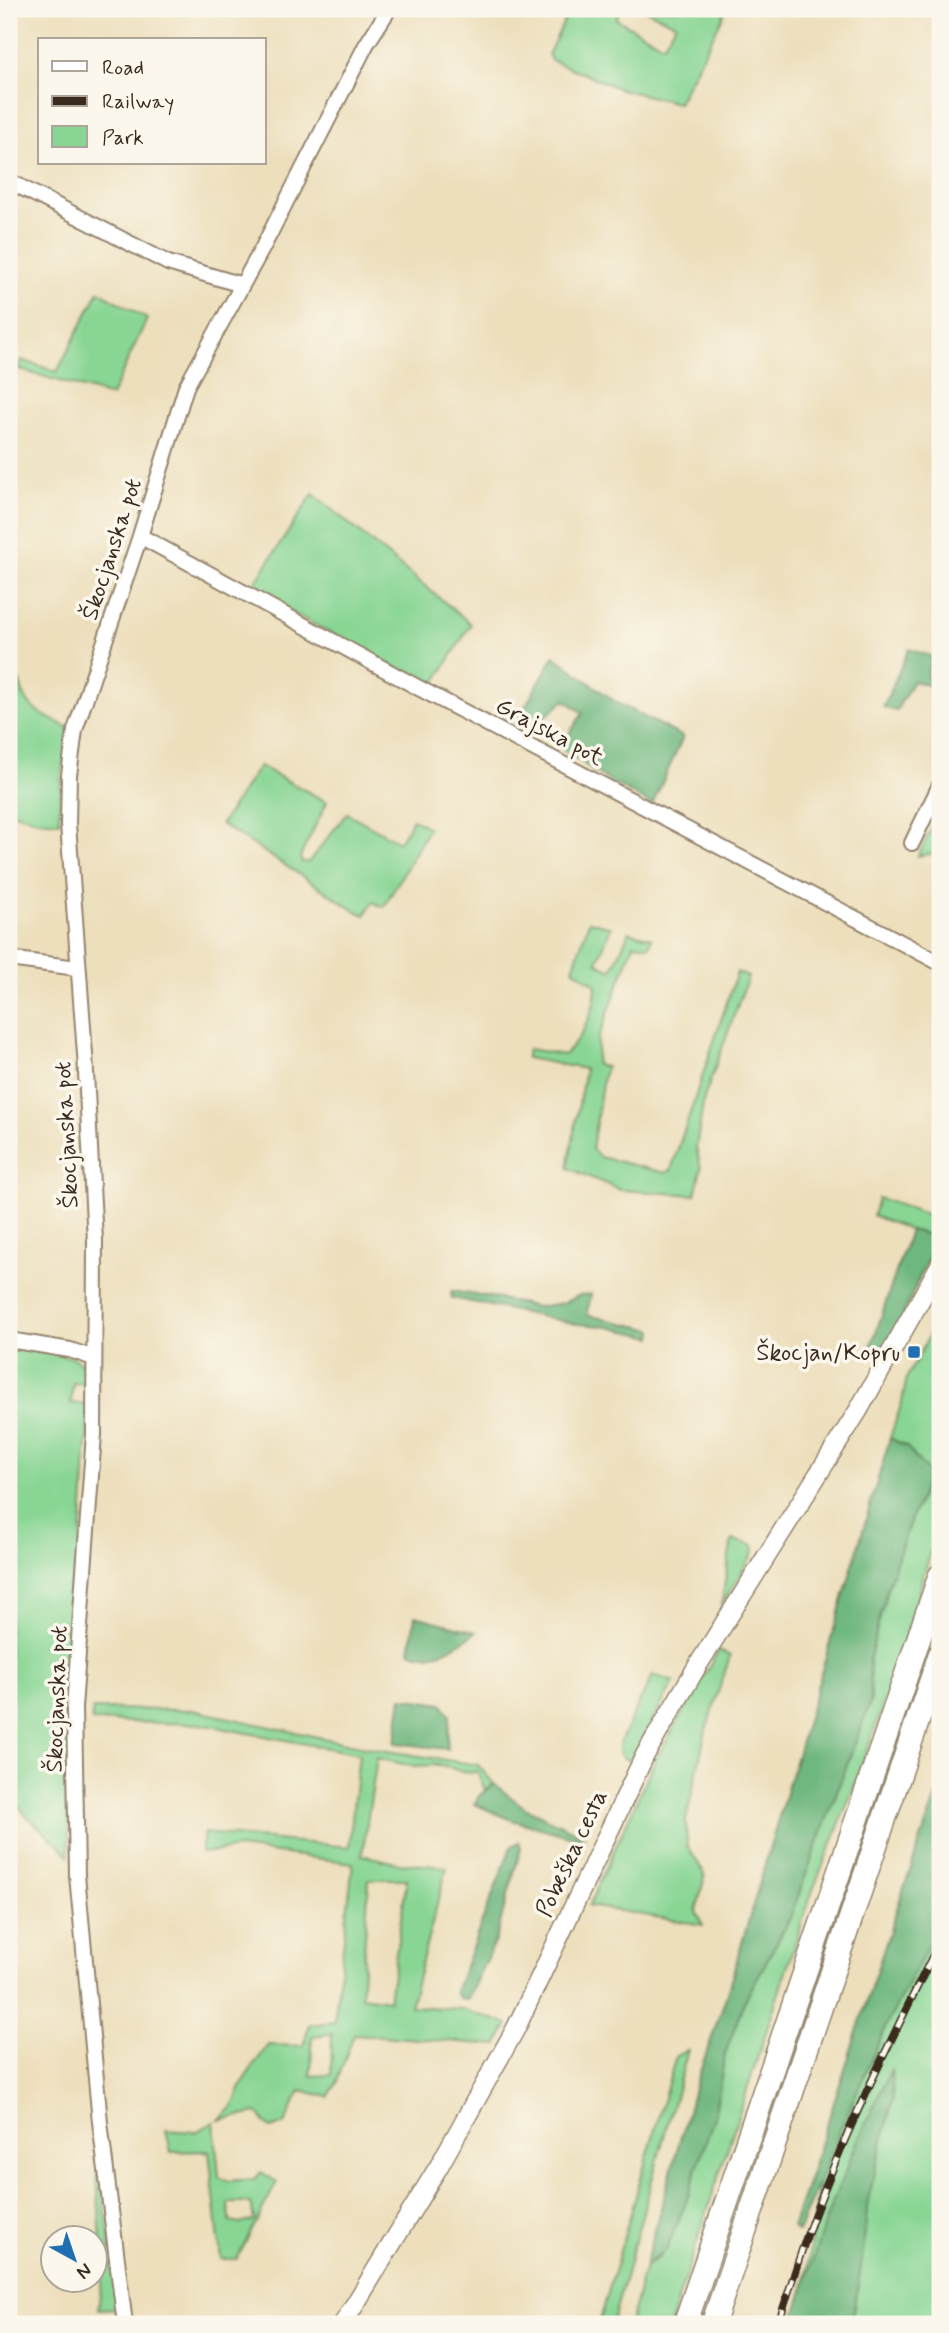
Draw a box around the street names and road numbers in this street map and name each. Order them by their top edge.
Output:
street label: Škocjanska pot [75,475,150,624]
street label: Grajska pot [490,691,609,774]
street label: Škocjanska pot [48,1061,87,1209]
street label: Škocjanska pot [39,1625,76,1773]
street label: Pobeška cesta [529,1785,615,1922]

